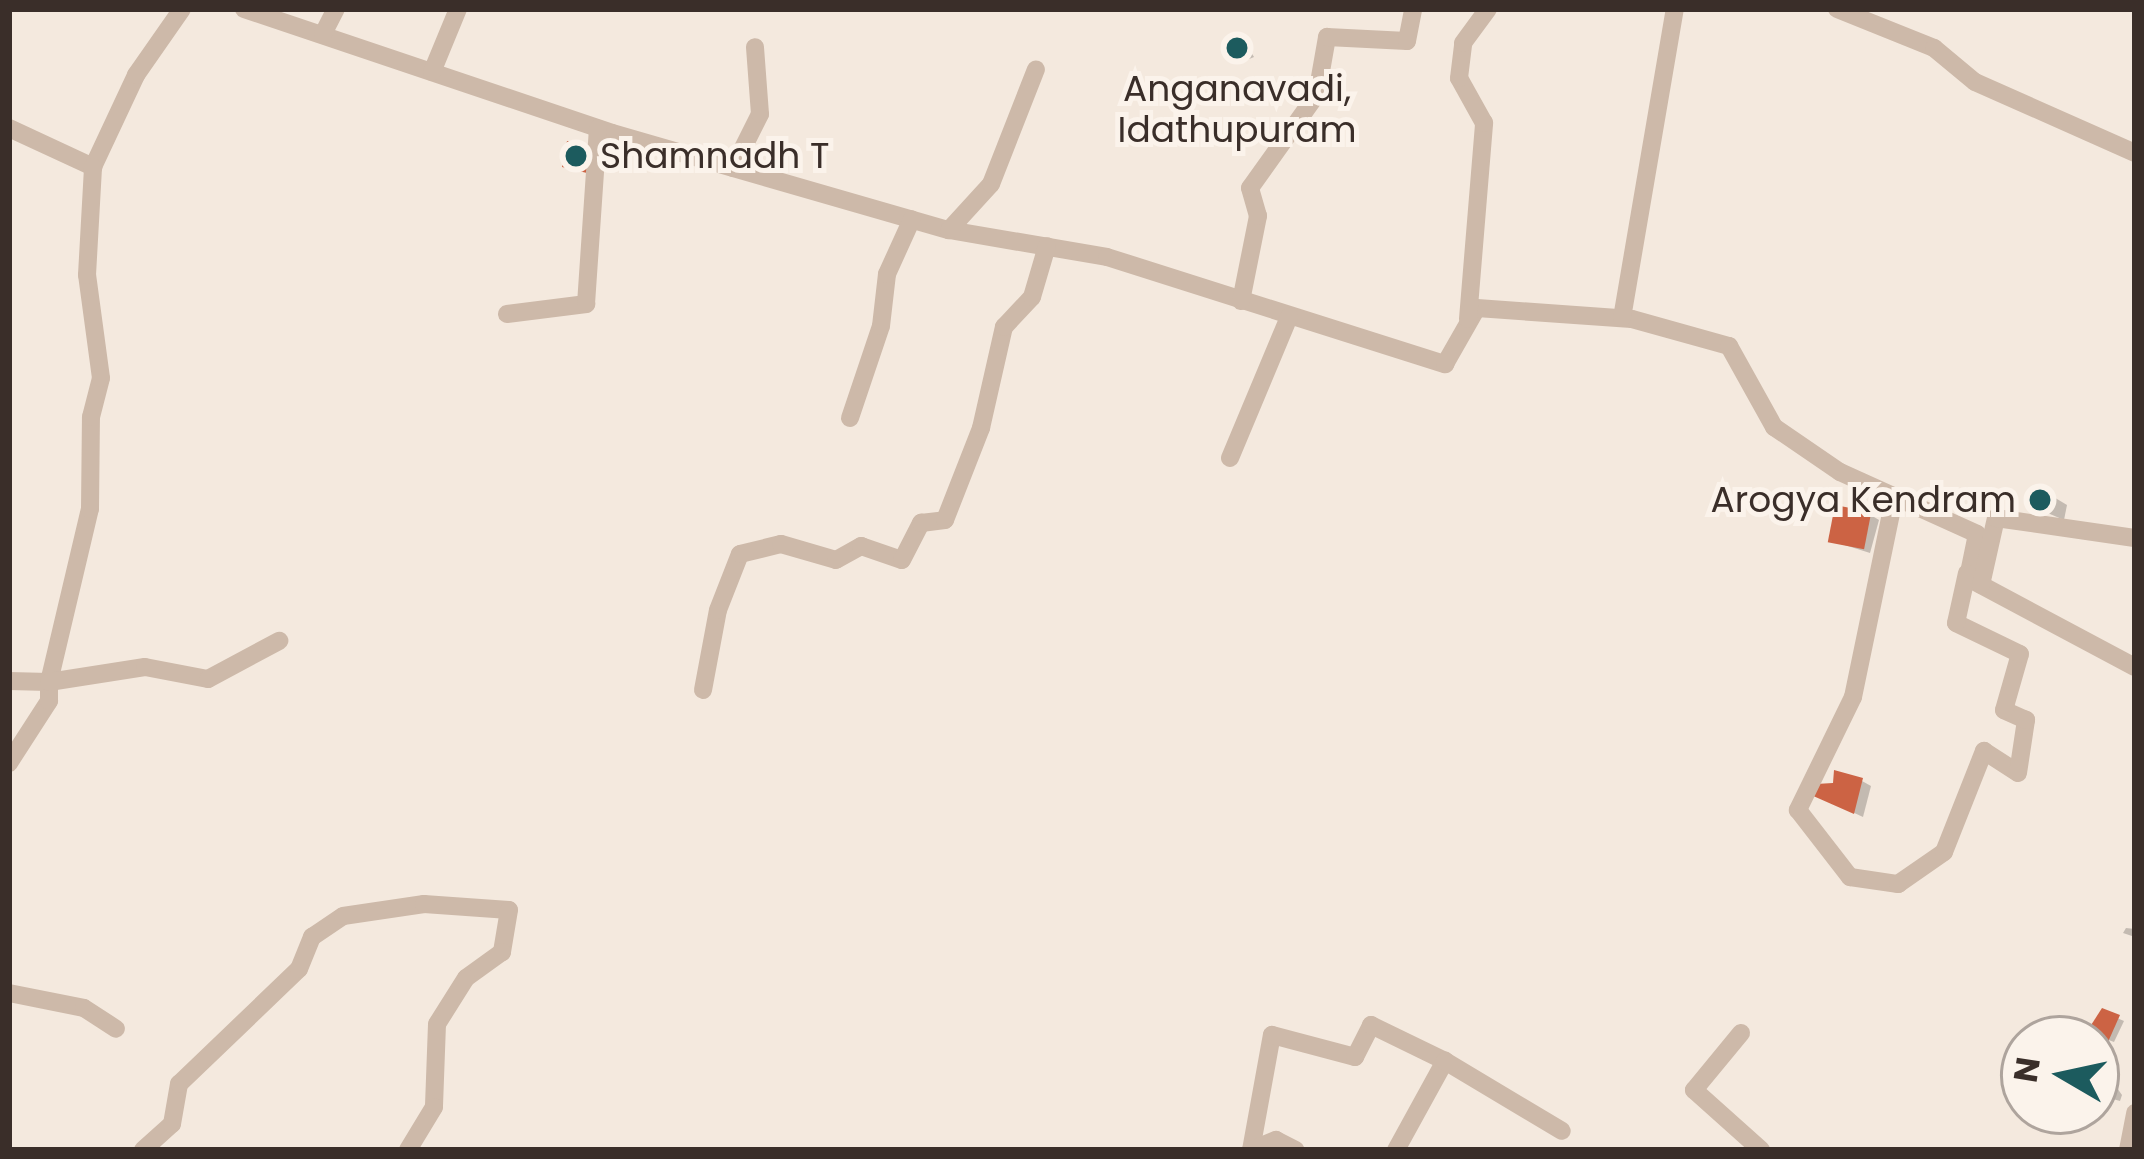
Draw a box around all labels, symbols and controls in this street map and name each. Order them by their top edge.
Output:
marker: Anganavadi, Idathupuram [1224,35,1250,61]
place label: Anganavadi, Idathupuram [1118,66,1356,151]
place label: Shamnadh T [600,134,829,178]
marker: Shamnadh T [563,143,589,169]
place label: Arogya Kendram [1711,478,2016,522]
marker: Arogya Kendram [2027,487,2053,513]
north arrow [2000,1015,2120,1135]
text: N [2002,1054,2052,1086]

